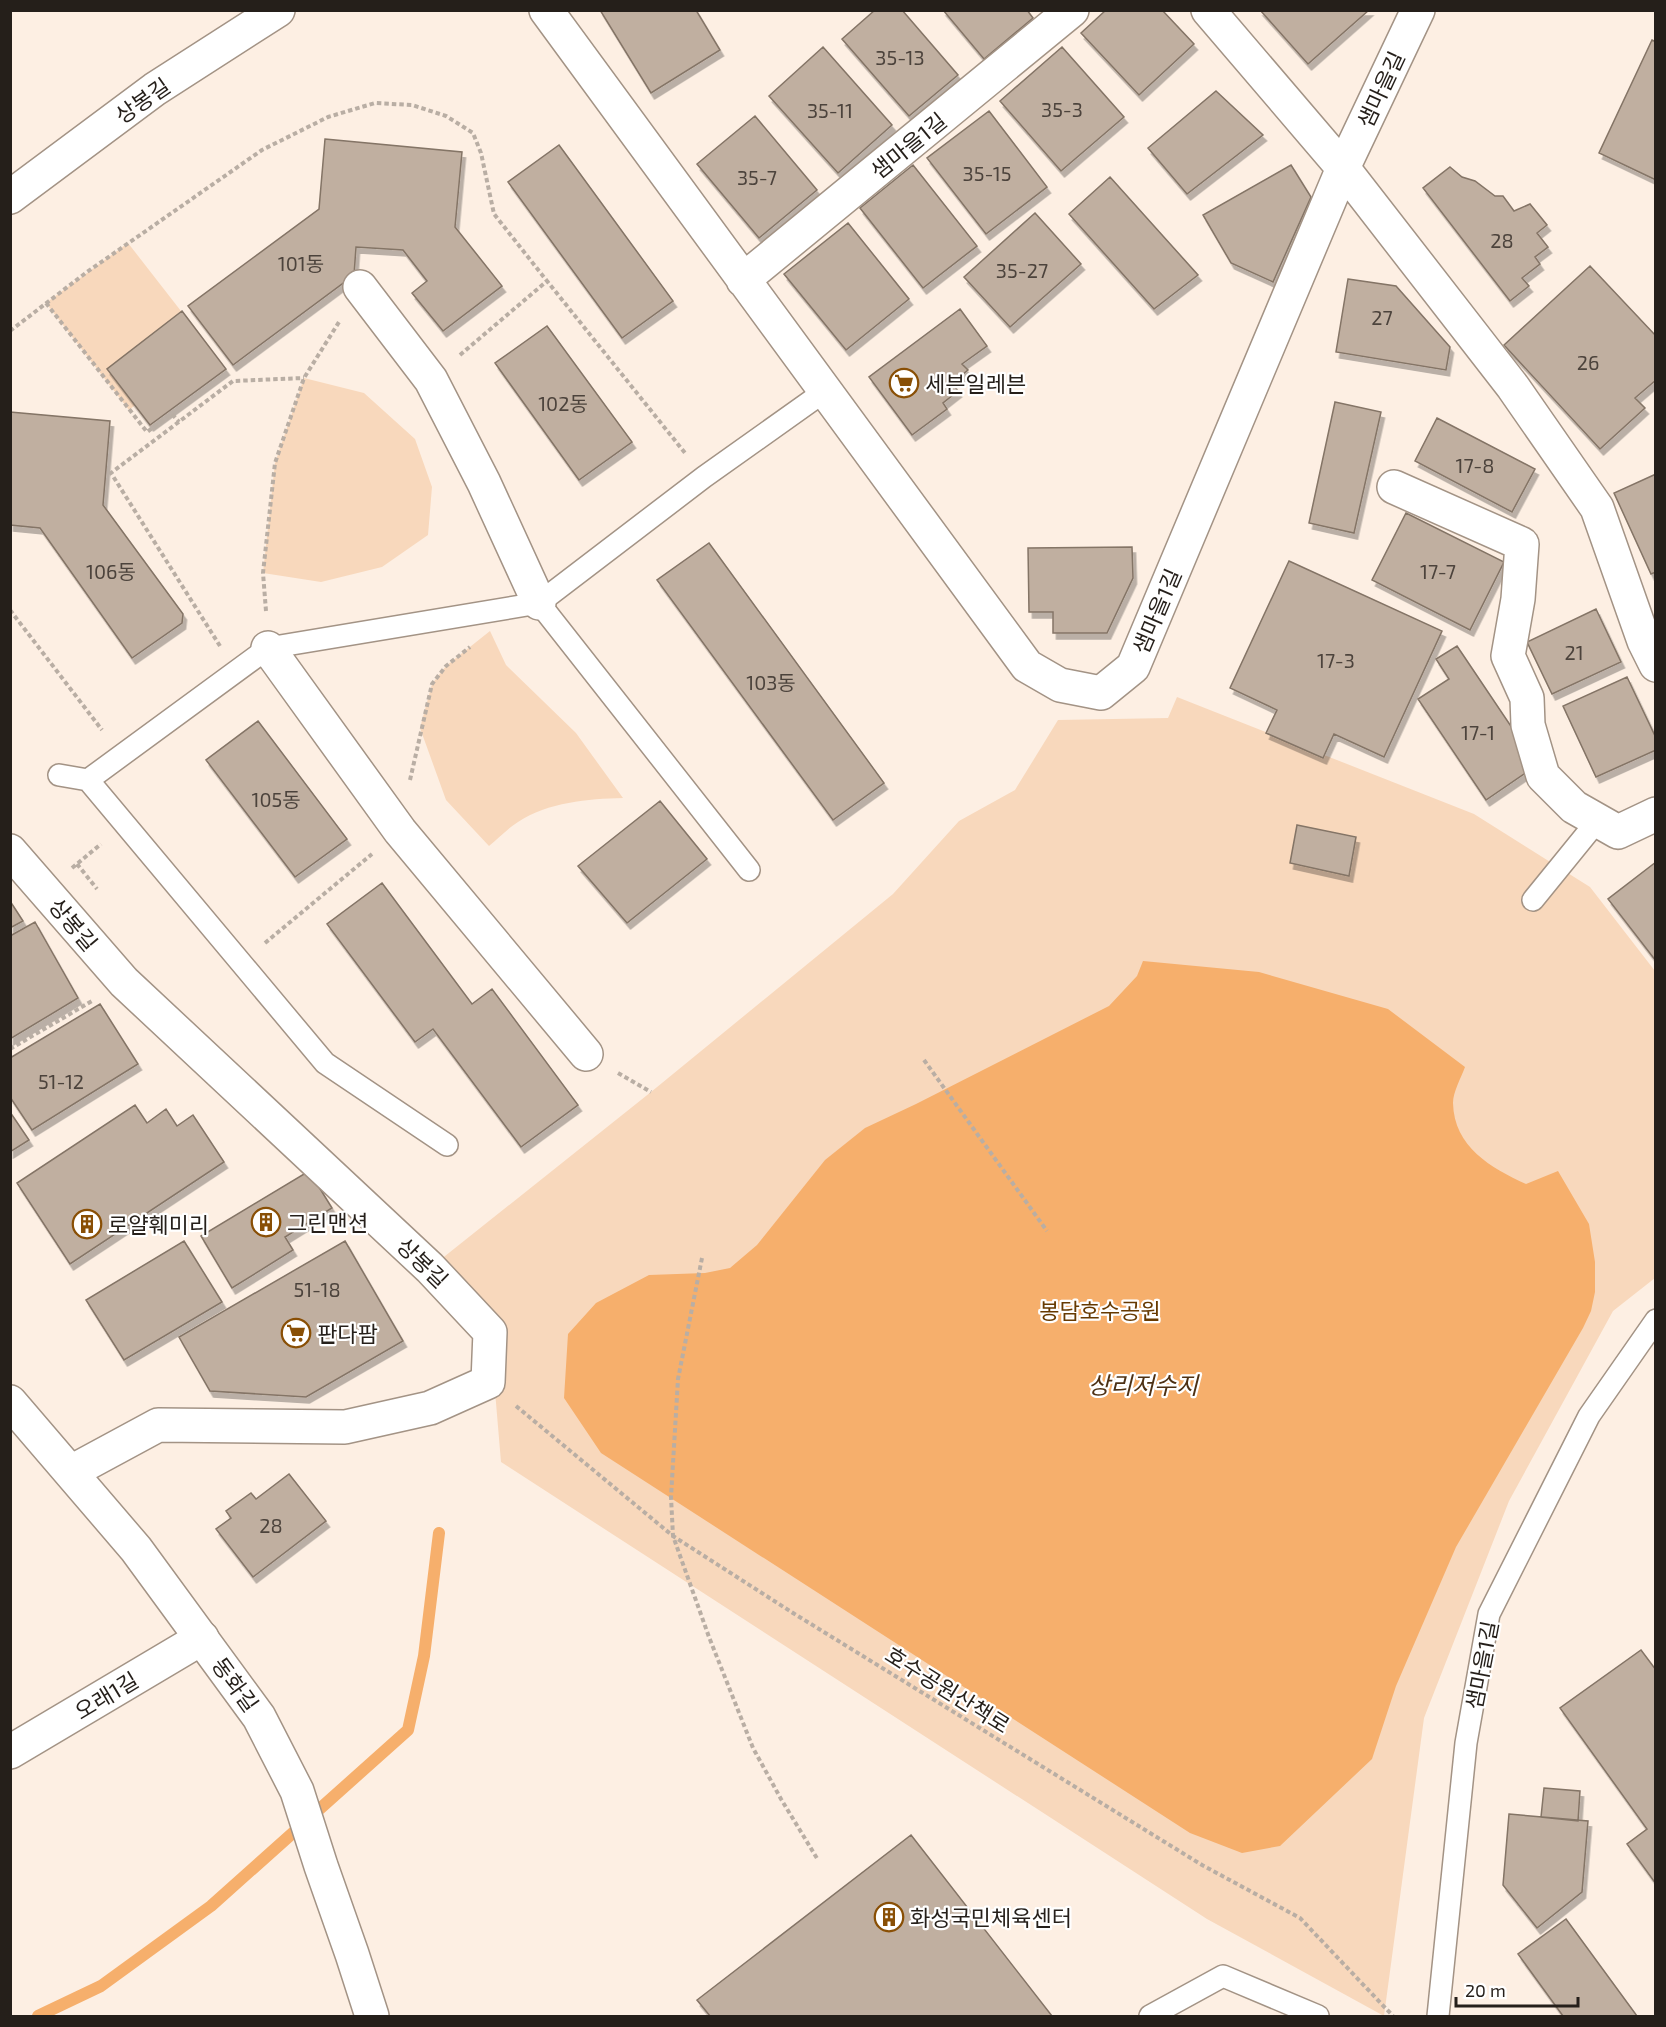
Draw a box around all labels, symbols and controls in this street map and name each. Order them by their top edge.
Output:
house number: 35-13 [875,45,925,69]
street label: 샘마을길 [1351,47,1409,131]
street label: 상봉길 [110,72,174,128]
house number: 35-3 [1041,97,1083,121]
house number: 35-11 [807,98,853,122]
street label: 샘마을1길 [865,107,951,183]
house number: 35-15 [963,161,1011,185]
house number: 35-7 [737,165,777,189]
house number: 28 [1490,228,1514,252]
house number: 101동 [278,251,324,275]
house number: 35-27 [996,258,1048,282]
house number: 27 [1371,305,1393,329]
house number: 26 [1577,350,1599,374]
supermarket icon: 세븐일레븐 [888,367,920,399]
place label: 세븐일레븐 [925,370,1026,396]
house number: 102동 [538,391,588,415]
house number: 17-8 [1456,453,1494,477]
house number: 106동 [86,559,136,583]
house number: 17-7 [1420,559,1456,583]
street label: 샘마을1길 [1127,565,1185,657]
house number: 21 [1564,640,1584,664]
house number: 17-3 [1317,648,1355,672]
house number: 103동 [746,670,796,694]
house number: 17-1 [1461,720,1495,744]
house number: 105동 [251,787,301,811]
street label: 상봉길 [45,892,103,956]
house number: 51-12 [38,1069,84,1093]
building icon: 그린맨션 [250,1206,282,1238]
building icon: 로얄훼미리 [71,1208,103,1240]
place label: 그린맨션 [287,1209,368,1235]
place label: 로얄훼미리 [108,1211,209,1237]
street label: 상봉길 [392,1232,454,1292]
house number: 51-18 [293,1277,341,1301]
park label: 봉담호수공원 [1039,1297,1161,1323]
supermarket icon: 판다팜 [280,1317,312,1349]
place label: 판다팜 [317,1320,378,1346]
water label: 상리저수지 [1088,1370,1200,1399]
house number: 28 [259,1513,283,1537]
street label: 샘마을1길 [1460,1618,1502,1712]
street label: 호수공원산책로 [881,1640,1015,1738]
street label: 동화길 [208,1652,264,1716]
street label: 오래1길 [70,1666,142,1724]
building icon: 화성국민체육센터 [873,1901,905,1933]
place label: 화성국민체육센터 [910,1904,1072,1930]
scale bar [1456,1970,1578,2008]
text: 20 m [1465,1979,1506,2001]

